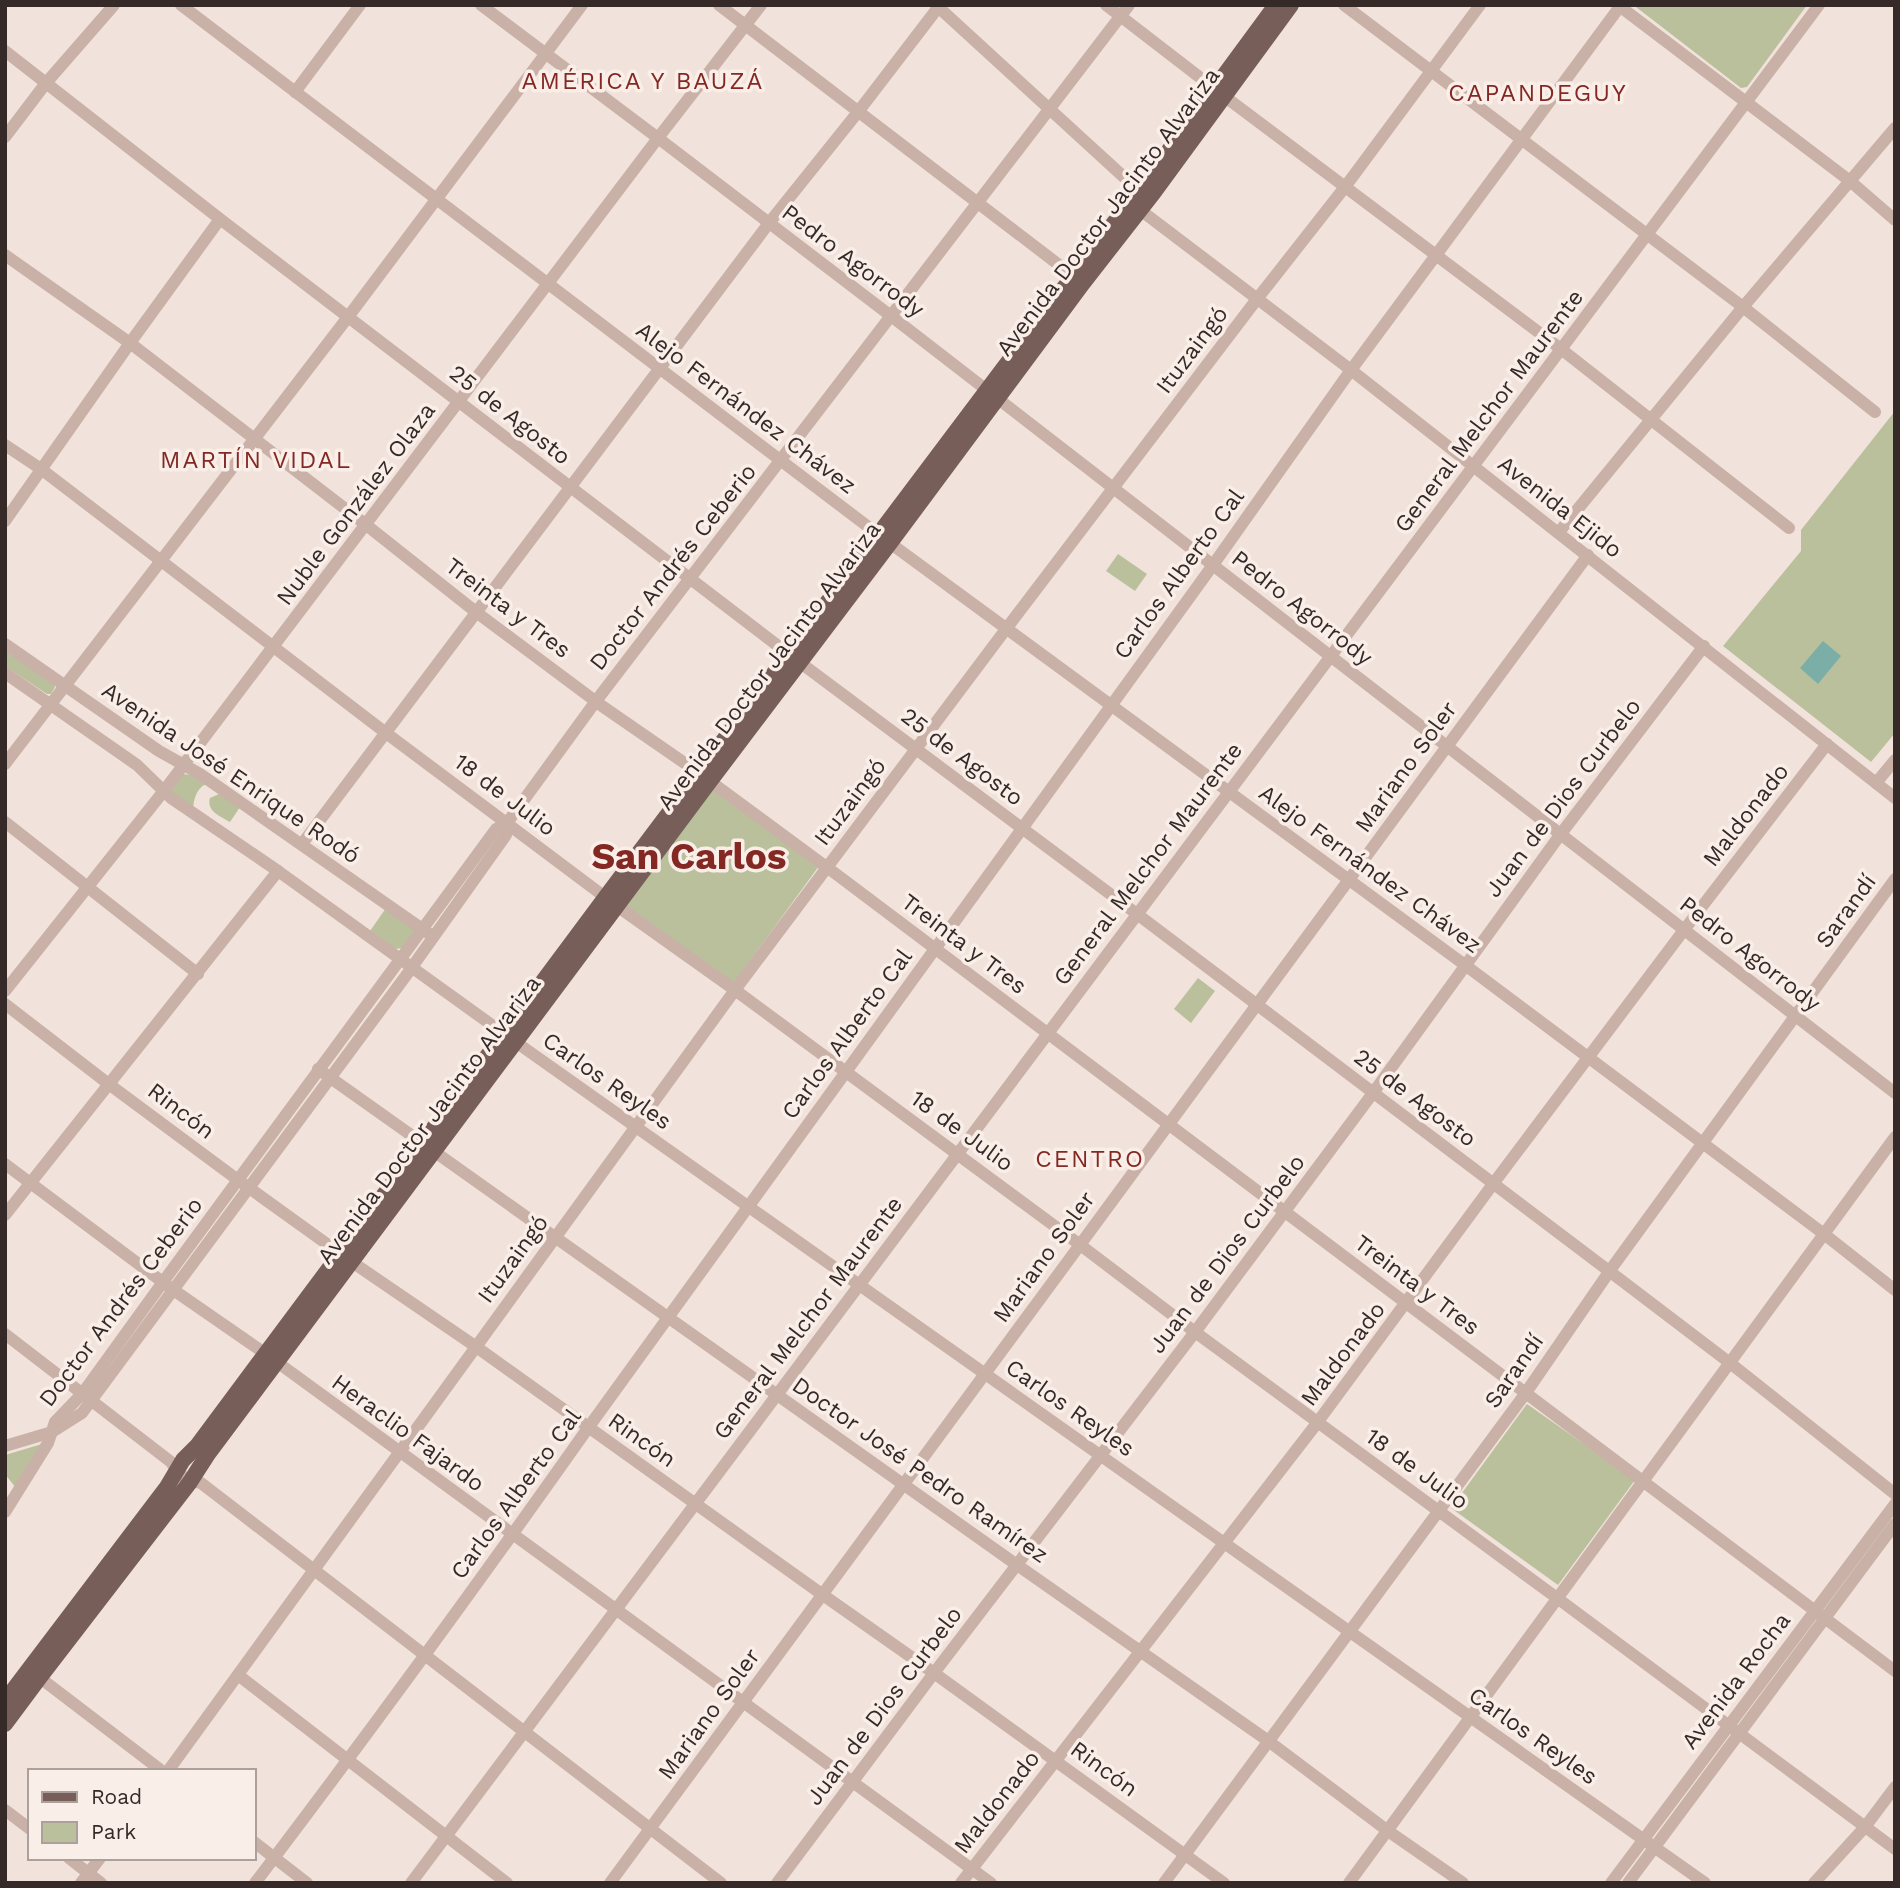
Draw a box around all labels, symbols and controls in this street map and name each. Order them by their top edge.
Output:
street label: Avenida Doctor Jacinto Alvariza [991,63,1225,361]
district label: AMÉRICA Y BAUZÁ [522,67,764,95]
district label: CAPANDEGUY [1448,79,1628,107]
street label: Pedro Agorrody [777,199,929,323]
street label: General Melchor Maurente [1389,284,1589,538]
street label: Ituzaingó [1150,301,1234,399]
street label: Alejo Fernández Chávez [631,317,861,499]
street label: 25 de Agosto [444,359,576,471]
street label: Nuble González Olaza [271,397,441,611]
district label: MARTÍN VIDAL [160,446,352,474]
street label: Avenida Ejido [1493,450,1627,564]
street label: Doctor Andrés Ceberio [584,458,762,676]
street label: Carlos Alberto Cal [1108,484,1250,664]
street label: Avenida Doctor Jacinto Alvariza [652,517,886,815]
street label: Pedro Agorrody [1226,545,1378,671]
street label: Treinta y Tres [440,552,576,664]
street label: Avenida José Enrique Rodó [97,676,365,870]
street label: Juan de Dios Curbelo [1479,693,1647,903]
street label: Mariano Soler [1349,696,1463,838]
street label: 25 de Agosto [896,702,1028,812]
street label: General Melchor Maurente [1048,737,1248,991]
street label: 18 de Julio [449,748,561,842]
street label: Ituzaingó [808,753,892,851]
street label: Maldonado [1697,758,1795,872]
street label: Alejo Fernández Chávez [1254,779,1486,959]
district label: San Carlos [591,835,787,878]
street label: Sarandí [1810,869,1882,953]
street label: Treinta y Tres [896,888,1032,1000]
street label: Pedro Agorrody [1674,891,1826,1017]
street label: Carlos Alberto Cal [776,944,918,1124]
street label: Avenida Doctor Jacinto Alvariza [312,971,546,1269]
street label: Carlos Reyles [537,1027,677,1135]
street label: 25 de Agosto [1349,1043,1481,1153]
street label: Rincón [142,1077,220,1145]
street label: 18 de Julio [906,1085,1018,1177]
district label: CENTRO [1035,1145,1145,1173]
street label: Juan de Dios Curbelo [1143,1149,1311,1359]
street label: Mariano Soler [987,1186,1101,1328]
street label: General Melchor Maurente [708,1191,908,1445]
street label: Doctor Andrés Ceberio [34,1192,208,1412]
street label: Ituzaingó [472,1210,554,1308]
street label: Treinta y Tres [1349,1229,1485,1341]
street label: Maldonado [1295,1297,1391,1411]
street label: Sarandí [1479,1329,1549,1413]
street label: Carlos Reyles [1000,1354,1140,1462]
street label: Heraclio Fajardo [326,1369,490,1497]
street label: Doctor José Pedro Ramírez [787,1371,1053,1569]
street label: Carlos Alberto Cal [445,1404,587,1584]
street label: Rincón [603,1407,681,1473]
street label: 18 de Julio [1361,1423,1473,1515]
street label: Juan de Dios Curbelo [800,1601,968,1811]
street label: Avenida Rocha [1676,1608,1796,1754]
street label: Mariano Soler [652,1643,766,1785]
street label: Carlos Reyles [1463,1682,1603,1790]
street label: Rincón [1065,1736,1143,1802]
street label: Maldonado [948,1745,1046,1859]
legend [28,1769,256,1860]
text: Road [91,1784,142,1809]
text: Park [91,1819,136,1844]

